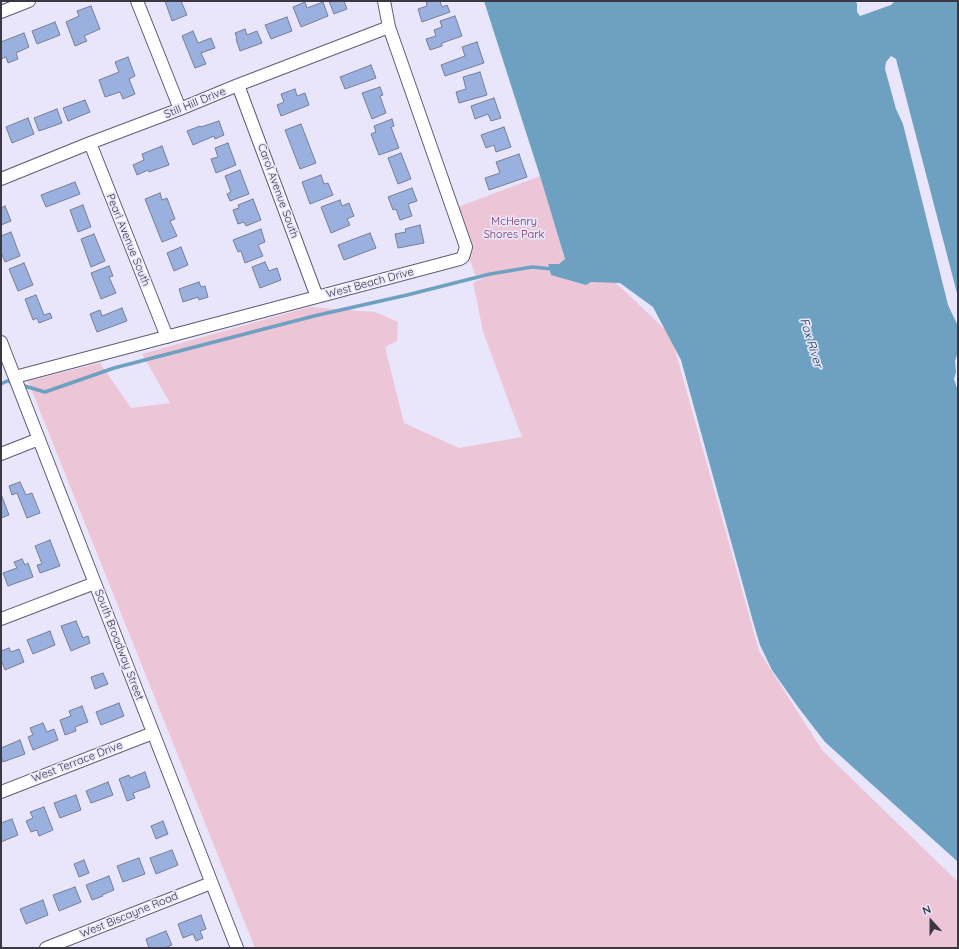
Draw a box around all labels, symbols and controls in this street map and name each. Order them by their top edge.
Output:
street label: Still Hill Drive [162,85,228,121]
street label: Carol Avenue South [255,142,301,240]
street label: Pearl Avenue South [103,192,153,288]
park label: McHenry Shores Park [484,215,544,241]
street label: West Beach Drive [325,265,415,301]
water label: Fox River [797,316,825,370]
street label: South Broadway Street [92,588,146,702]
street label: West Terrace Drive [30,739,124,785]
street label: West Biscayne Road [78,889,180,941]
north arrow [911,901,951,941]
text: N [920,902,933,918]

